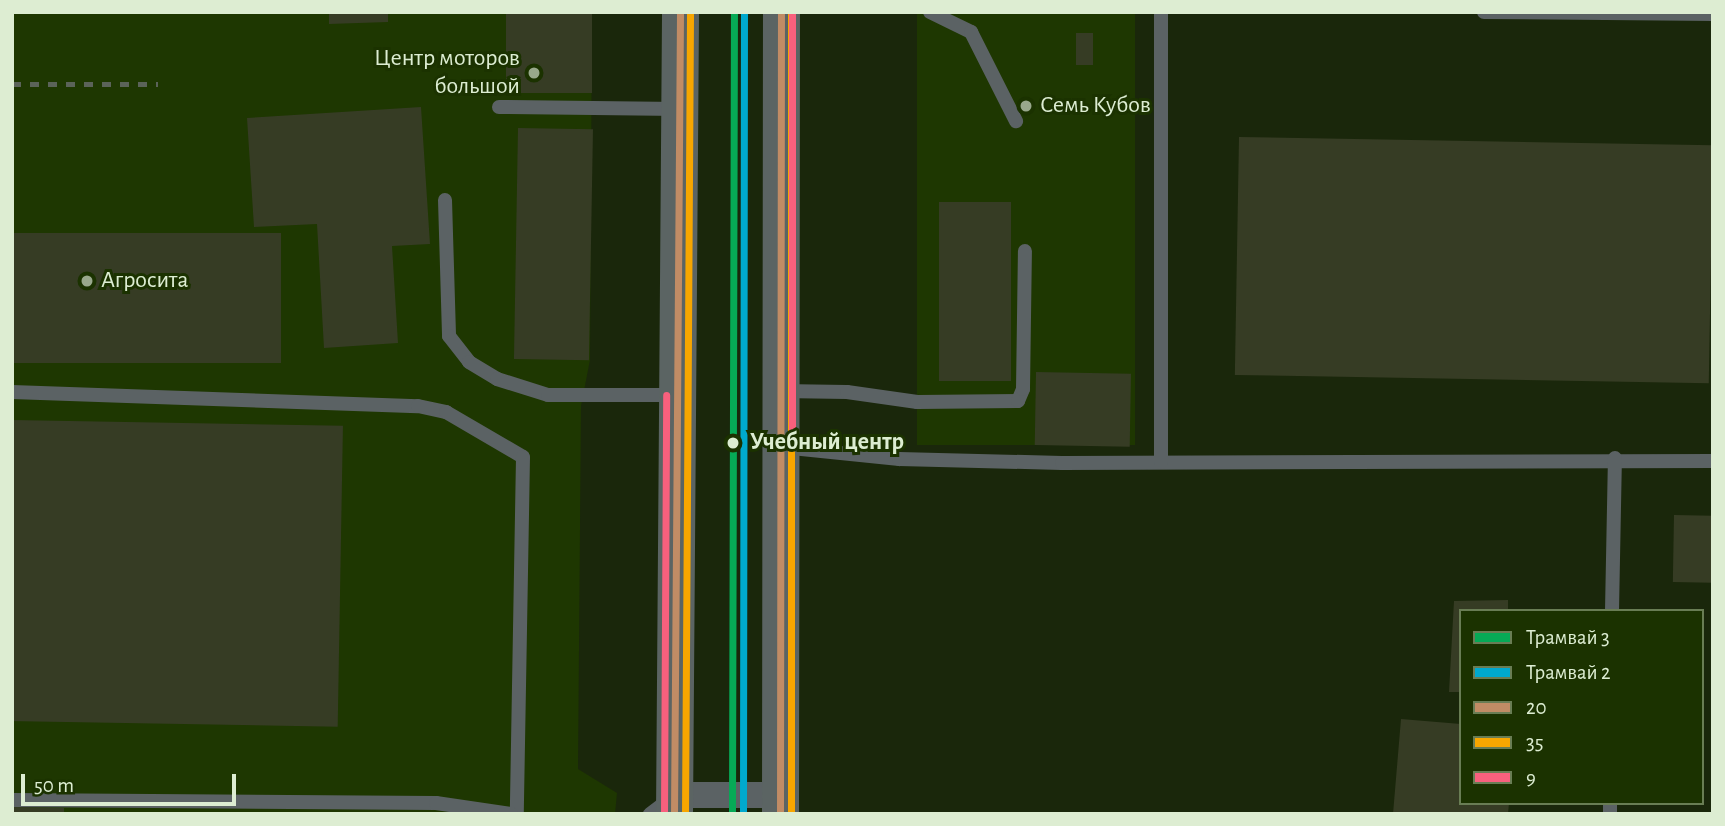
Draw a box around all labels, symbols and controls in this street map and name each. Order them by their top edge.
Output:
place label: Центр моторов большой [374,45,520,101]
marker: Центр моторов большой [526,65,542,81]
place label: Семь Кубов [1040,92,1151,120]
marker: Семь Кубов [1018,98,1034,114]
place label: Агросита [101,267,188,295]
marker: Агросита [79,273,95,289]
place label: Учебный центр [750,429,904,457]
marker: Учебный центр [722,432,744,454]
legend [1459,609,1704,805]
text: Трамвай 3 [1526,627,1610,648]
text: Трамвай 2 [1526,662,1611,683]
text: 20 [1526,697,1547,718]
text: 35 [1526,732,1543,753]
scale bar [24,760,240,804]
text: 9 [1526,767,1536,788]
text: 50 m [34,775,74,796]

